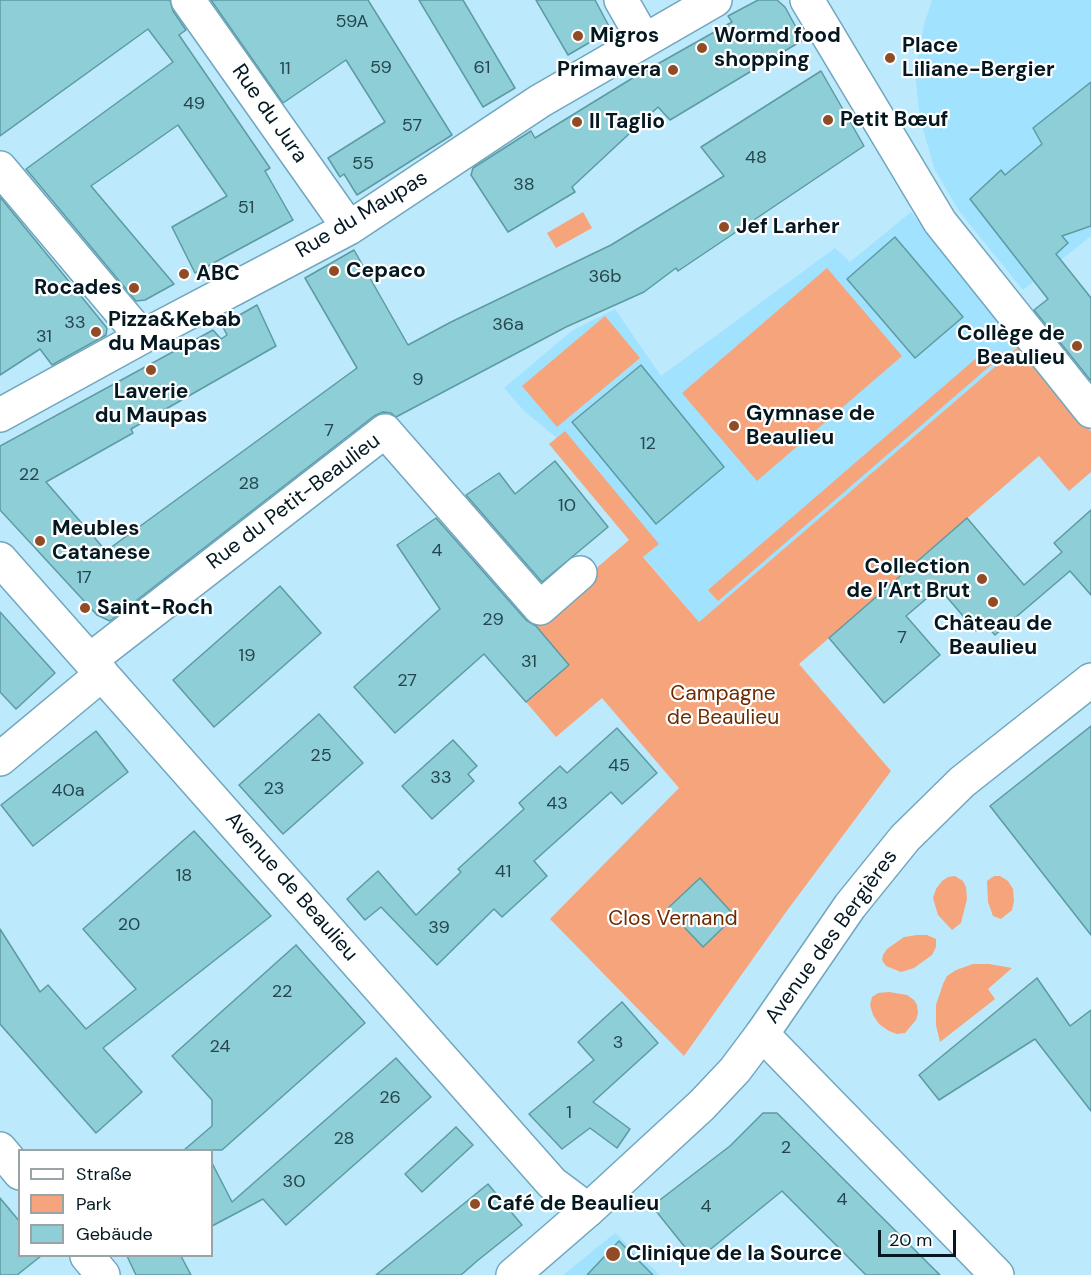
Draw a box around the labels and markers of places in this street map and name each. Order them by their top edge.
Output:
place label: Migros [590,23,659,49]
place label: Wormd food shopping [714,23,841,73]
marker: Migros [571,29,585,43]
place label: Place Liliane-Bergier [902,33,1055,83]
marker: Wormd food shopping [695,41,709,55]
marker: Place Liliane-Bergier [883,51,897,65]
place label: Primavera [557,57,661,83]
marker: Primavera [666,63,680,77]
place label: Petit Bœuf [840,107,948,133]
place label: Il Taglio [589,109,665,135]
marker: Petit Bœuf [821,113,835,127]
marker: Il Taglio [570,115,584,129]
place label: Jef Larher [736,214,840,240]
marker: Jef Larher [717,220,731,234]
place label: Cepaco [346,258,426,284]
place label: ABC [196,261,240,287]
marker: Cepaco [327,264,341,278]
marker: ABC [177,267,191,281]
place label: Rocades [34,275,122,301]
marker: Rocades [127,281,141,295]
place label: Pizza&Kebab du Maupas [108,307,241,357]
place label: Collège de Beaulieu [957,321,1065,371]
marker: Pizza&Kebab du Maupas [89,325,103,339]
marker: Collège de Beaulieu [1070,339,1084,353]
marker: Laverie du Maupas [144,363,158,377]
place label: Laverie du Maupas [95,379,207,429]
place label: Gymnase de Beaulieu [746,401,875,451]
marker: Gymnase de Beaulieu [727,419,741,433]
place label: Meubles Catanese [52,516,150,566]
marker: Meubles Catanese [33,534,47,548]
place label: Collection de l’Art Brut [846,554,970,604]
marker: Collection de l’Art Brut [975,572,989,586]
place label: Saint-Roch [97,595,213,621]
marker: Château de Beaulieu [986,595,1000,609]
marker: Saint-Roch [78,601,92,615]
place label: Château de Beaulieu [934,611,1052,661]
place label: Café de Beaulieu [487,1191,659,1217]
marker: Café de Beaulieu [468,1197,482,1211]
place label: Clinique de la Source [626,1241,842,1267]
marker: Clinique de la Source [604,1245,622,1263]

